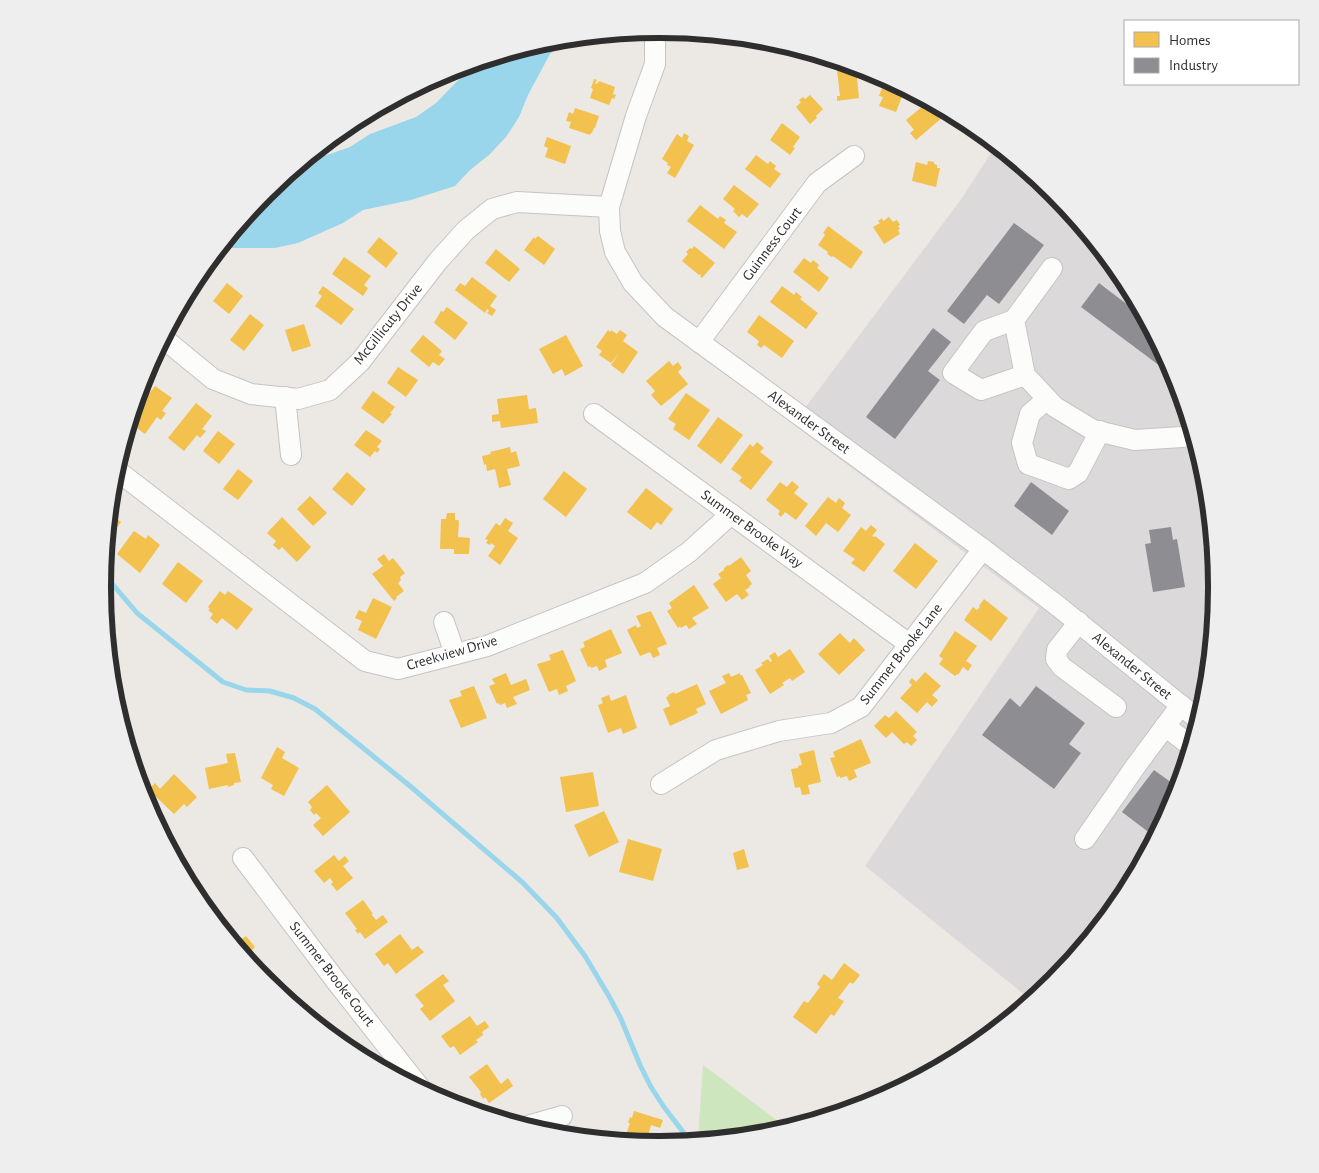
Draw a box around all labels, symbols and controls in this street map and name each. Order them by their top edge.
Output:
legend [1124,20,1299,85]
text: Homes [1169,33,1211,48]
text: Industry [1169,58,1218,73]
street label: Guinness Court [740,204,805,284]
street label: McGillicuty Drive [351,281,425,367]
street label: Alexander Street [765,387,853,457]
street label: Summer Brooke Way [698,487,806,571]
street label: Summer Brooke Lane [857,601,945,707]
street label: Alexander Street [1089,630,1175,703]
street label: Creekview Drive [405,633,499,673]
street label: Summer Brooke Court [287,919,377,1029]

